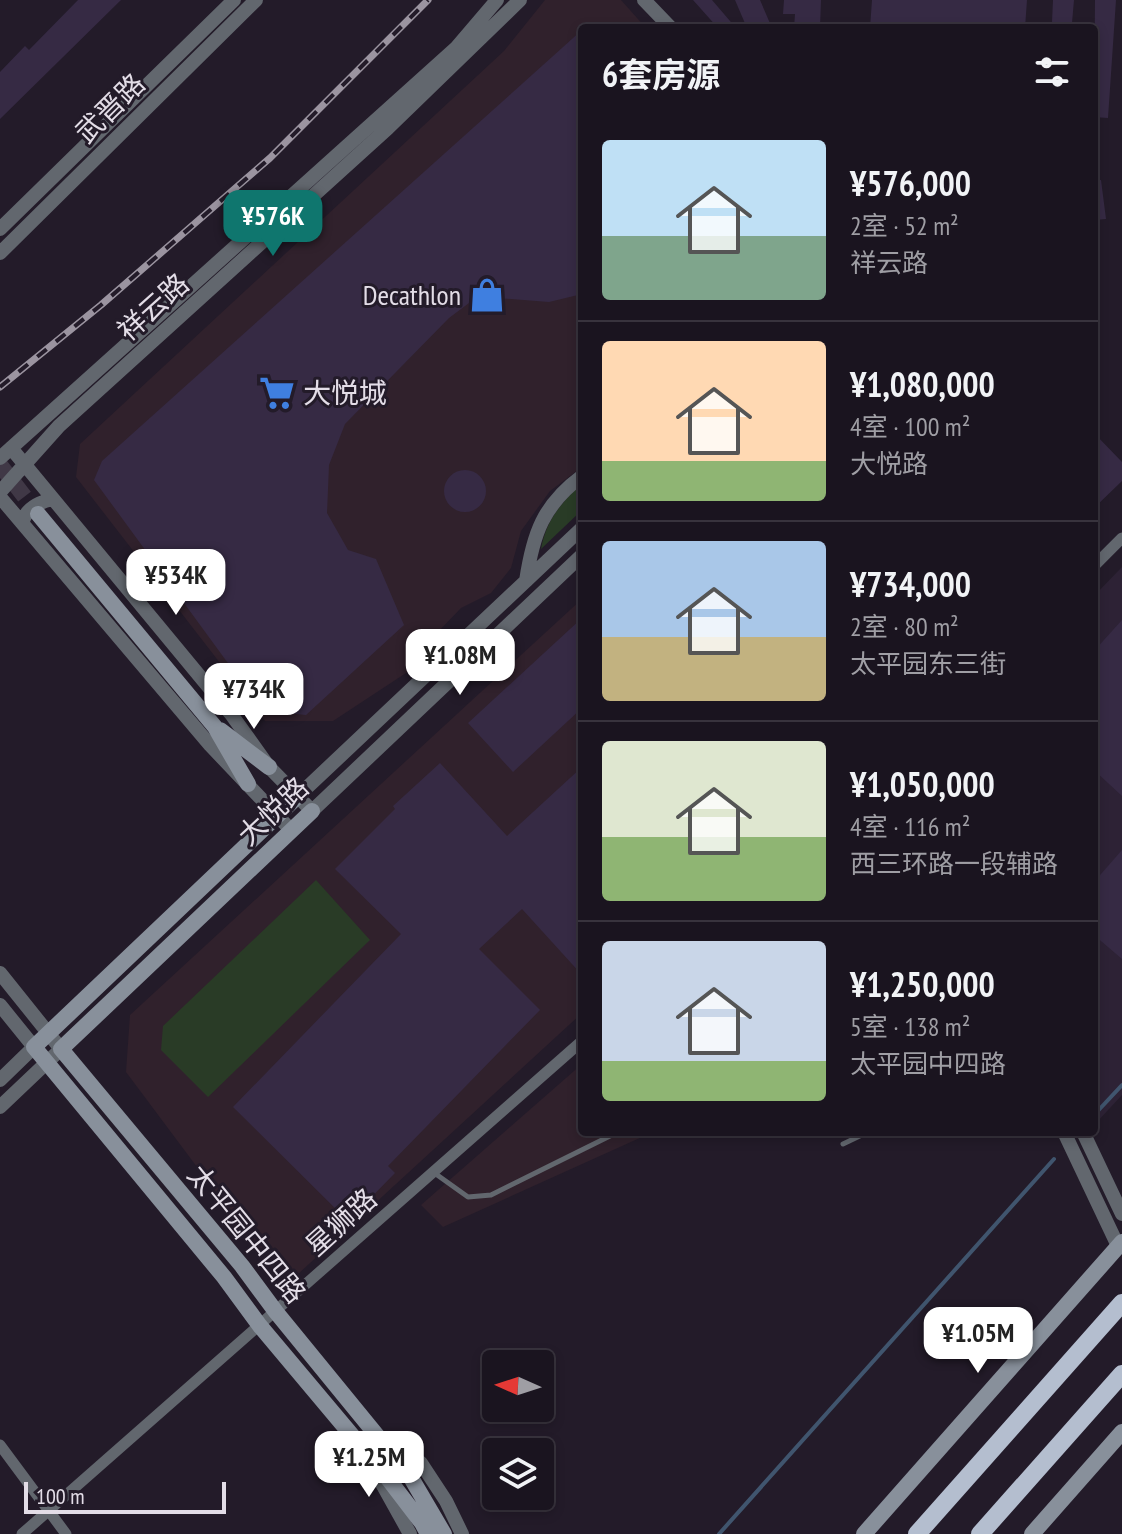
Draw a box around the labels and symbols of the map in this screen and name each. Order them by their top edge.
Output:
street label: 武晋路 [67,65,152,150]
pin: ¥576K [217,190,329,258]
street label: 祥云路 [109,265,196,348]
place label: Decathlon [363,276,461,313]
shop icon: Decathlon [468,276,506,314]
supermarket icon: 大悦城 [258,374,296,412]
place label: 大悦城 [303,374,387,411]
pin: ¥534K [120,549,232,617]
pin: ¥1.08M [395,629,525,697]
pin: ¥734K [198,663,310,731]
street label: 大悦路 [229,768,316,853]
street label: 太平园中四路 [180,1157,315,1311]
street label: 星狮路 [297,1180,384,1263]
pin: ¥1.05M [913,1307,1043,1375]
north arrow [482,1350,554,1422]
pin: ¥1.25M [304,1431,434,1499]
scale bar [24,1478,226,1514]

